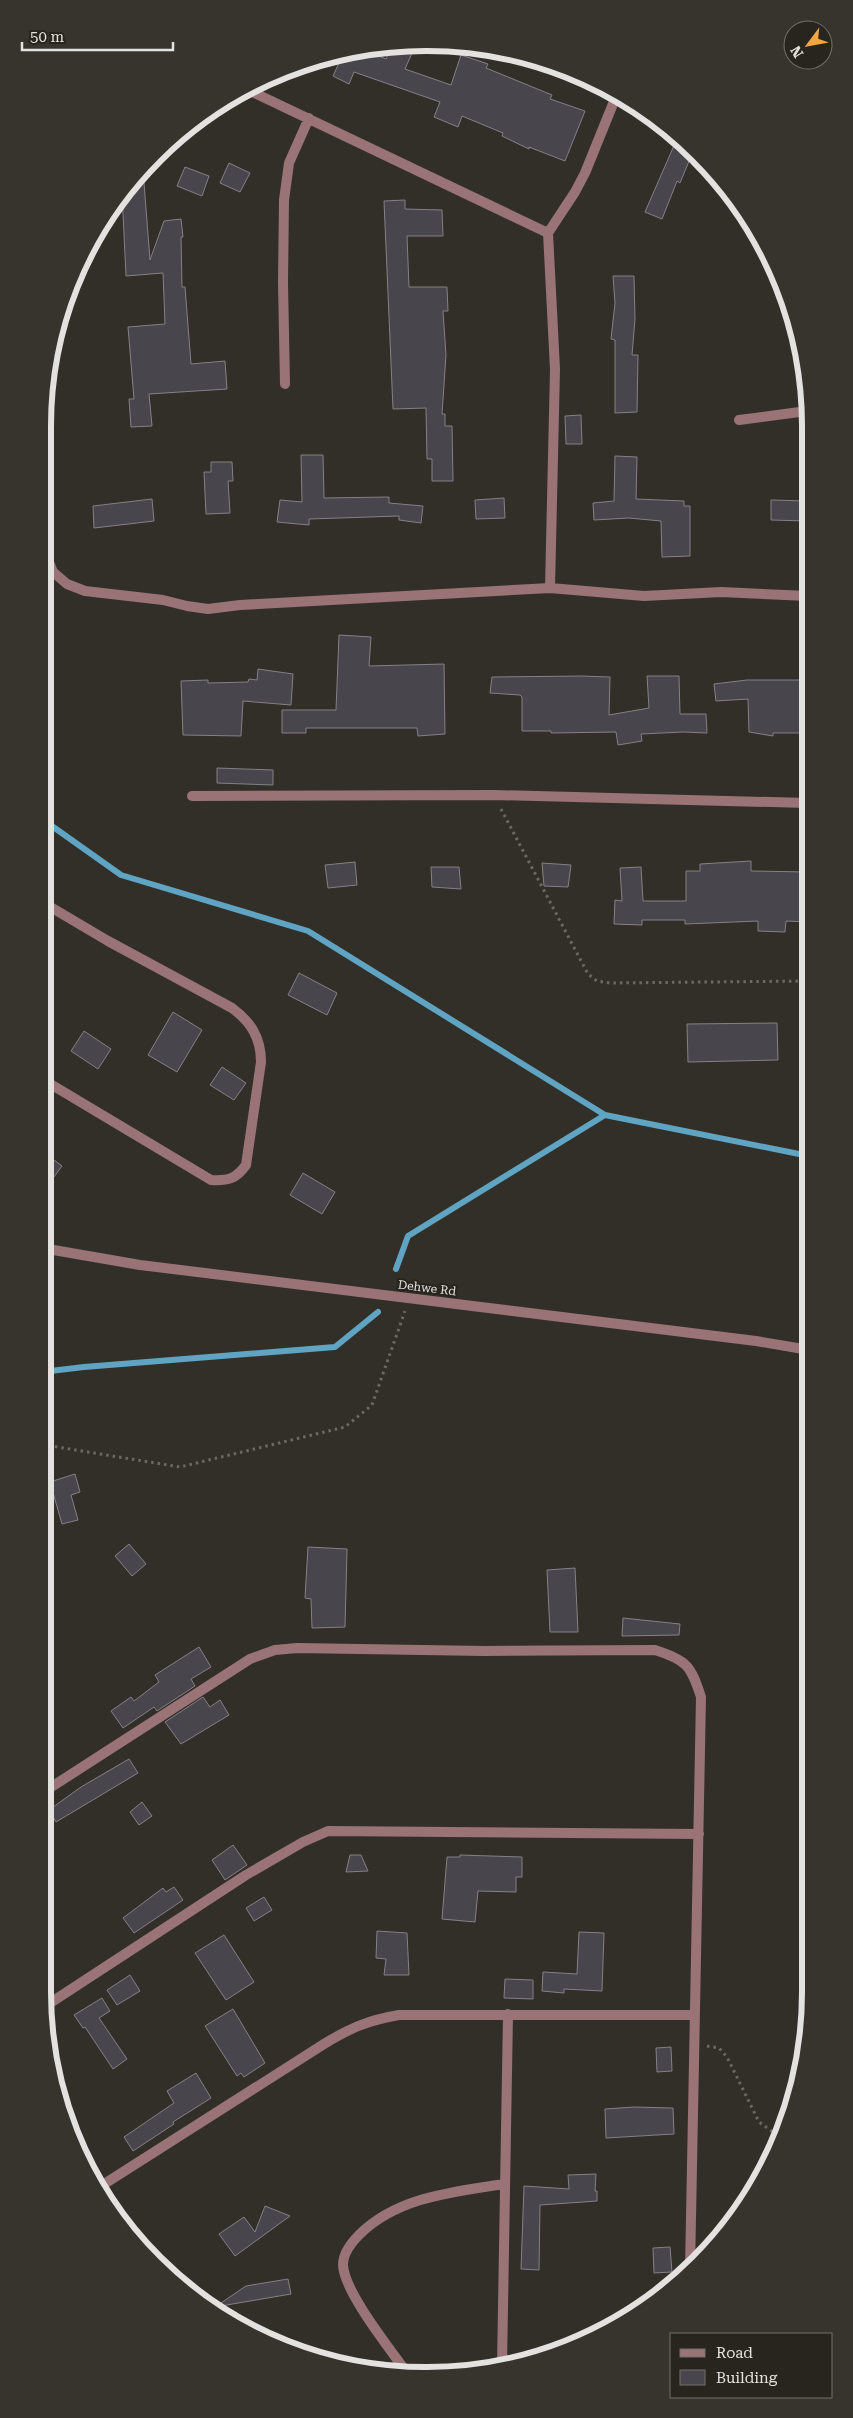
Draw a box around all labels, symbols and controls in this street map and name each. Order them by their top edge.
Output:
scale bar [22,20,174,52]
north arrow [783,20,833,70]
text: 50 m [30,28,65,46]
text: N [787,43,807,61]
street label: Dehwe Rd [397,1277,457,1299]
legend [670,2333,833,2398]
text: Road [716,2344,753,2362]
text: Building [716,2369,778,2387]

